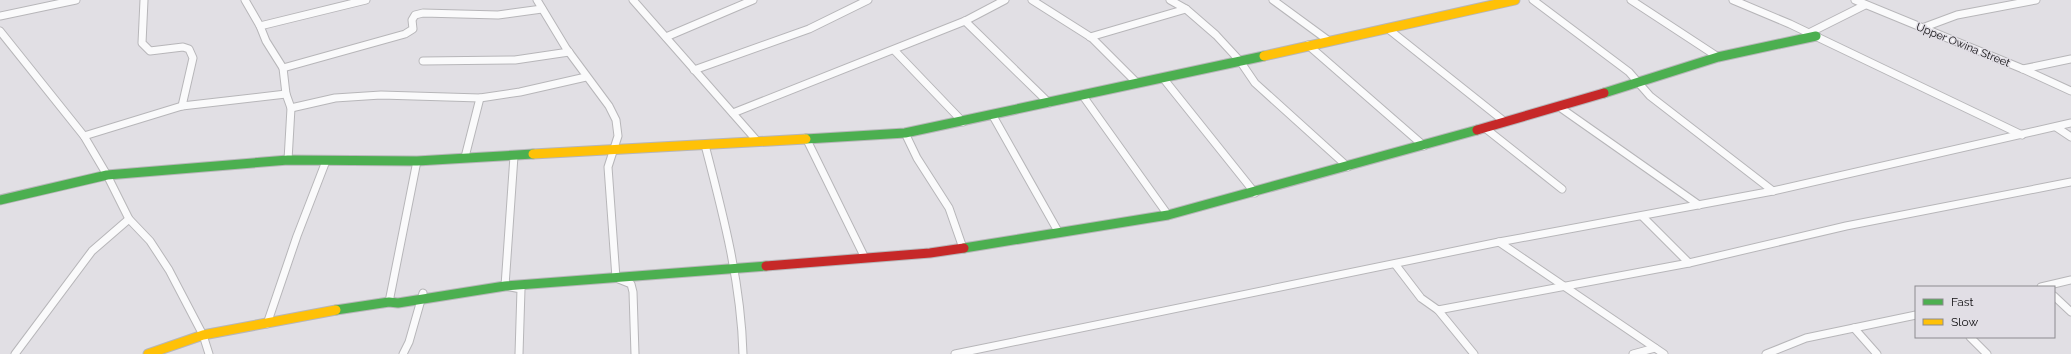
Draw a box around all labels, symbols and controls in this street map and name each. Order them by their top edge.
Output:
street label: Upper Owina Street [1914,20,2012,70]
legend [1915,286,2055,338]
text: Fast [1951,295,1974,309]
text: Slow [1951,315,1978,329]

